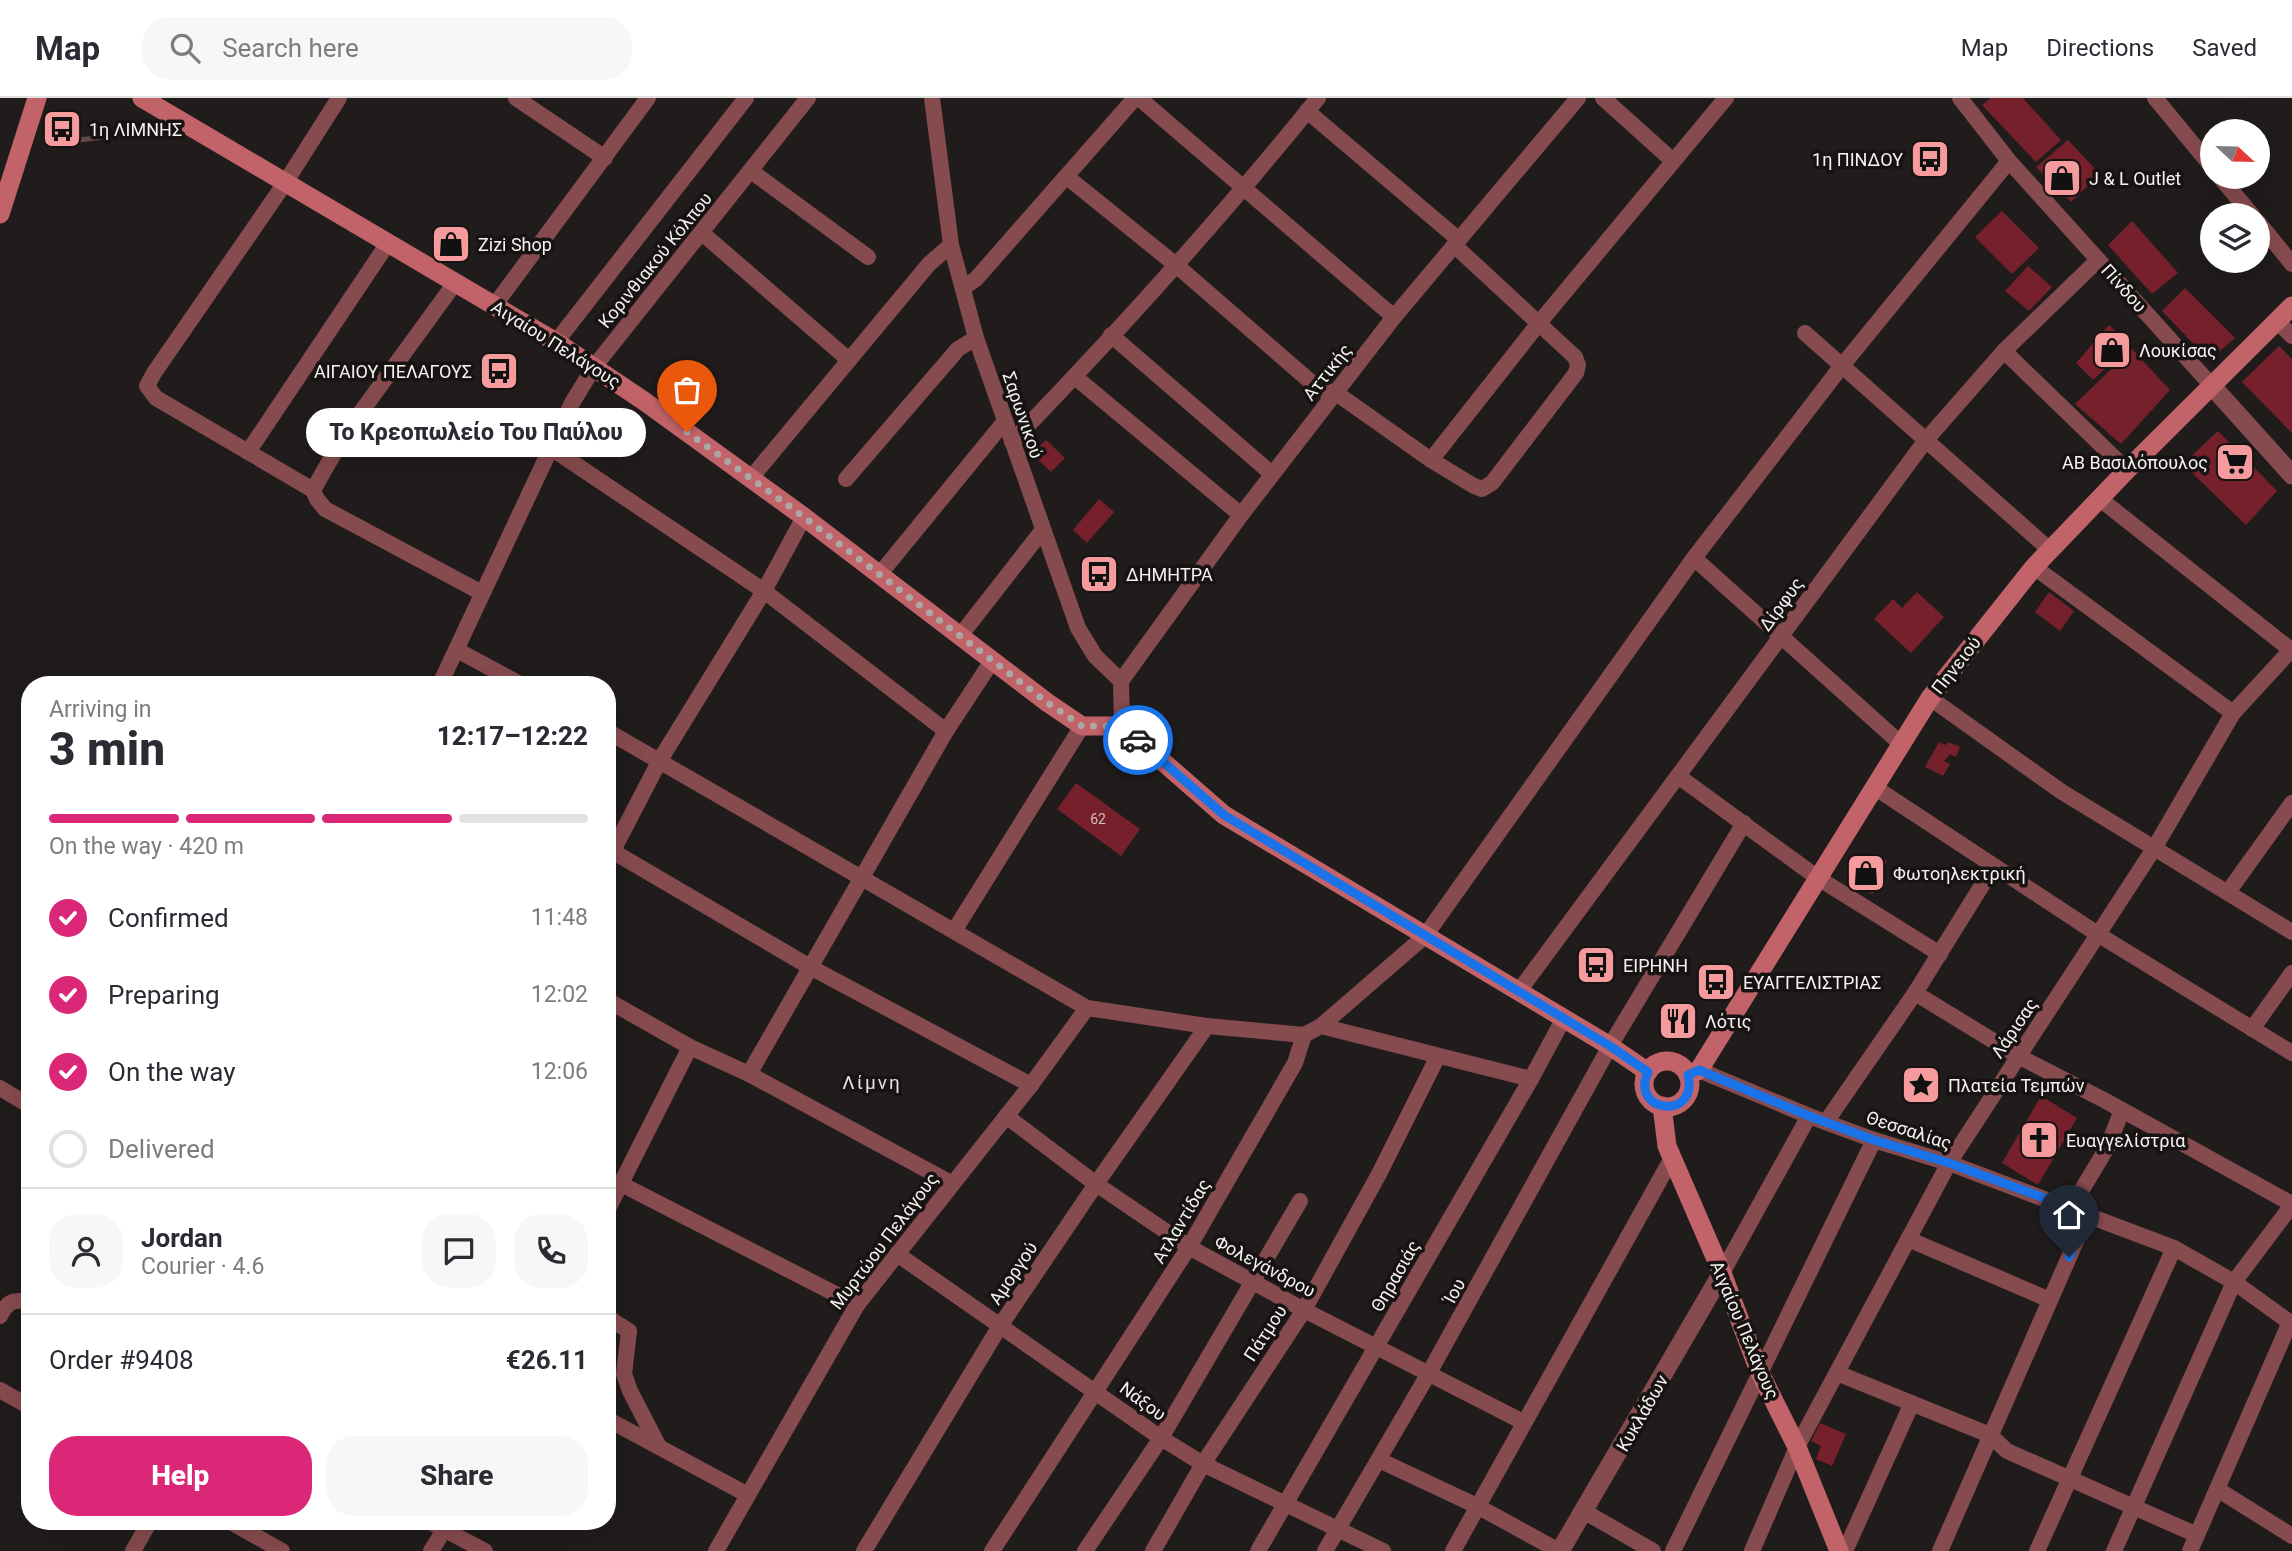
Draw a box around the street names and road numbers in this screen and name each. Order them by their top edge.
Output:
street label: Κορινθιακού Κόλπου [594,188,716,332]
street label: Πίνδου [2097,260,2151,316]
street label: Αιγαίου Πελάγους [488,296,624,392]
street label: Αττικής [1298,340,1356,404]
street label: Σαρωνικού [998,369,1048,461]
street label: Δίρφυς [1755,573,1807,635]
street label: Πηνειού [1927,632,1985,698]
street label: Λάρισας [1986,994,2042,1062]
street label: Θεσσαλίας [1864,1106,1954,1154]
street label: Μυρτώου Πελάγους [826,1169,942,1313]
street label: Ατλαντίδας [1148,1175,1214,1267]
street label: Φολεγάνδρου [1211,1231,1319,1301]
street label: Θηρασιάς [1366,1237,1424,1315]
street label: Αμοργού [984,1238,1042,1308]
street label: Αιγαίου Πελάγους [1706,1258,1784,1402]
street label: Ίου [1438,1275,1469,1308]
street label: Πάτμου [1239,1301,1291,1365]
street label: Κυκλάδων [1612,1371,1672,1455]
street label: Νάξου [1116,1377,1170,1425]

